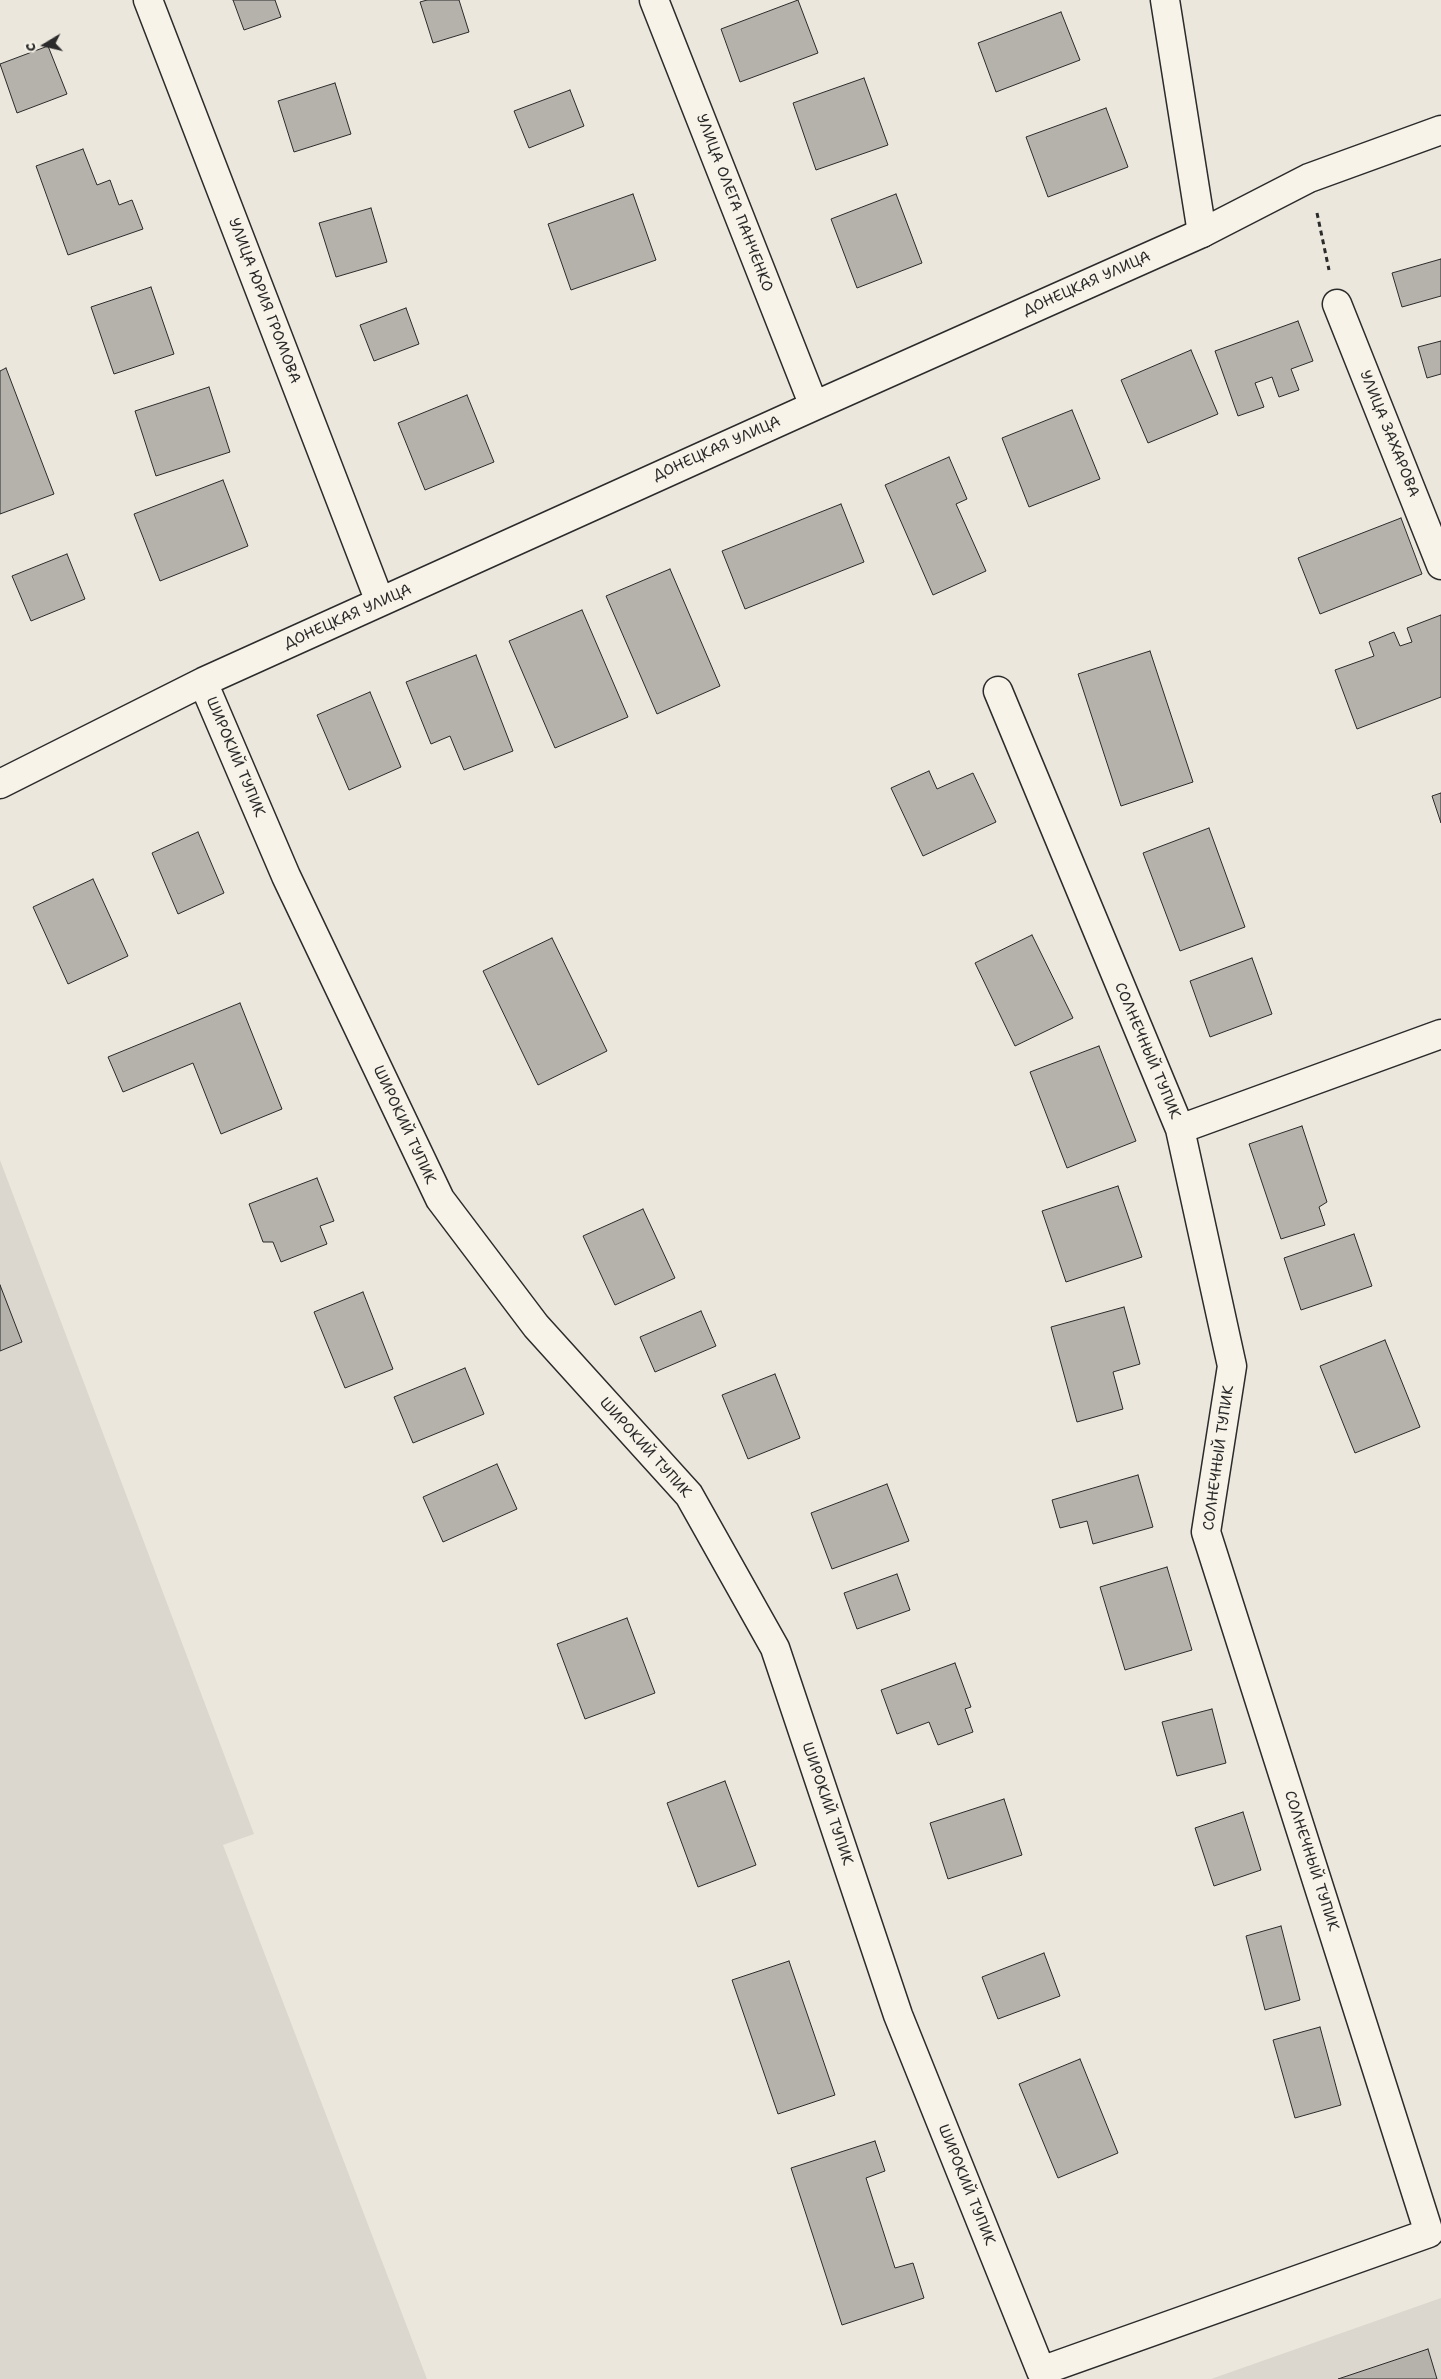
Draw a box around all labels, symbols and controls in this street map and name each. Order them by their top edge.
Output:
north arrow [20,20,70,70]
text: С [21,42,40,53]
street label: УЛИЦА ОЛЕГА ПАНЧЕНКО [692,112,776,294]
street label: УЛИЦА ЮРИЯ ГРОМОВА [224,216,304,386]
street label: ДОНЕЦКАЯ УЛИЦА [1020,248,1154,320]
street label: УЛИЦА ЗАХАРОВА [1355,368,1423,500]
street label: ДОНЕЦКАЯ УЛИЦА [650,413,784,485]
street label: ДОНЕЦКАЯ УЛИЦА [281,581,415,653]
street label: ШИРОКИЙ ТУПИК [202,694,268,820]
street label: СОЛНЕЧНЫЙ ТУПИК [1110,980,1184,1122]
street label: ШИРОКИЙ ТУПИК [369,1063,439,1187]
street label: СОЛНЕЧНЫЙ ТУПИК [1200,1384,1238,1532]
street label: ШИРОКИЙ ТУПИК [595,1394,695,1502]
street label: ШИРОКИЙ ТУПИК [798,1740,856,1868]
street label: СОЛНЕЧНЫЙ ТУПИК [1280,1789,1342,1933]
street label: ШИРОКИЙ ТУПИК [934,2122,998,2248]

